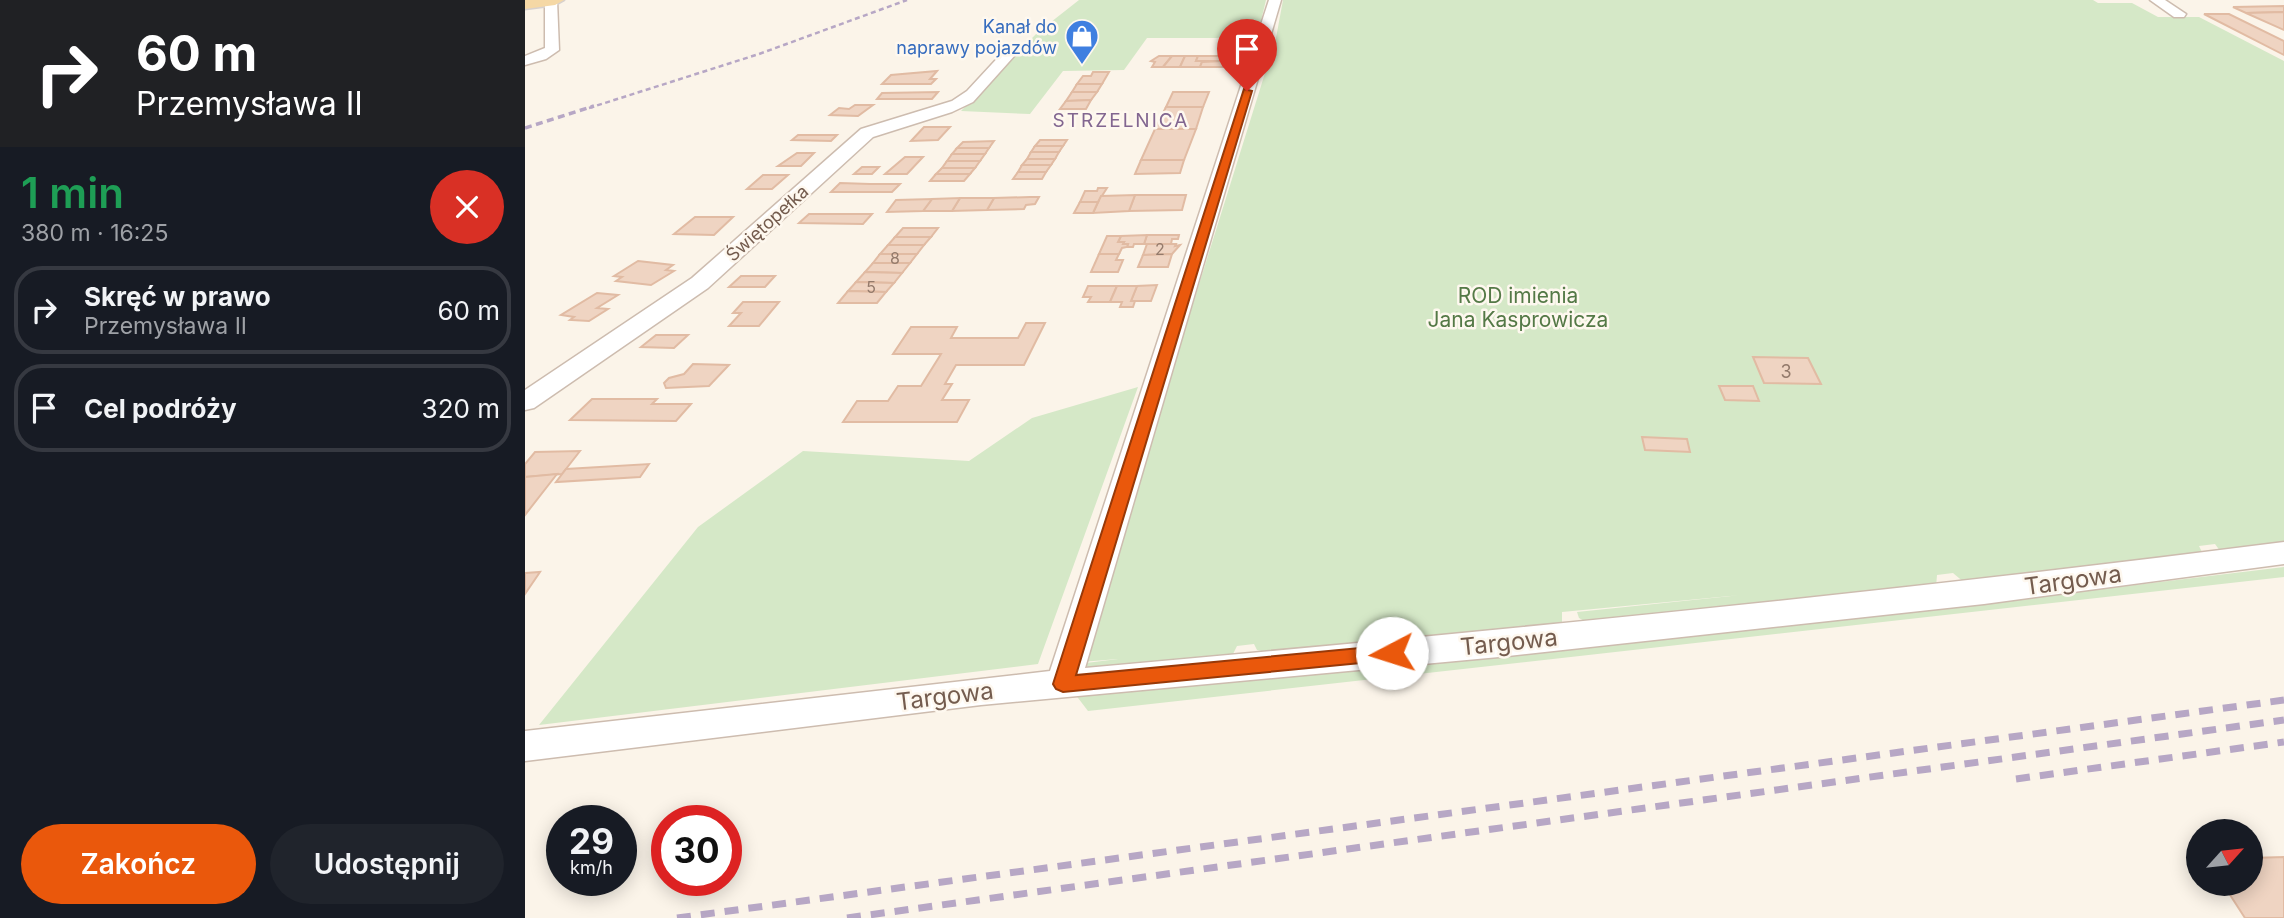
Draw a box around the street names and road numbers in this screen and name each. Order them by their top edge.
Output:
street label: Świętopełka [721,180,812,265]
street label: Targowa [2023,559,2123,601]
street label: Targowa [1459,622,1559,662]
street label: Targowa [895,676,995,716]

